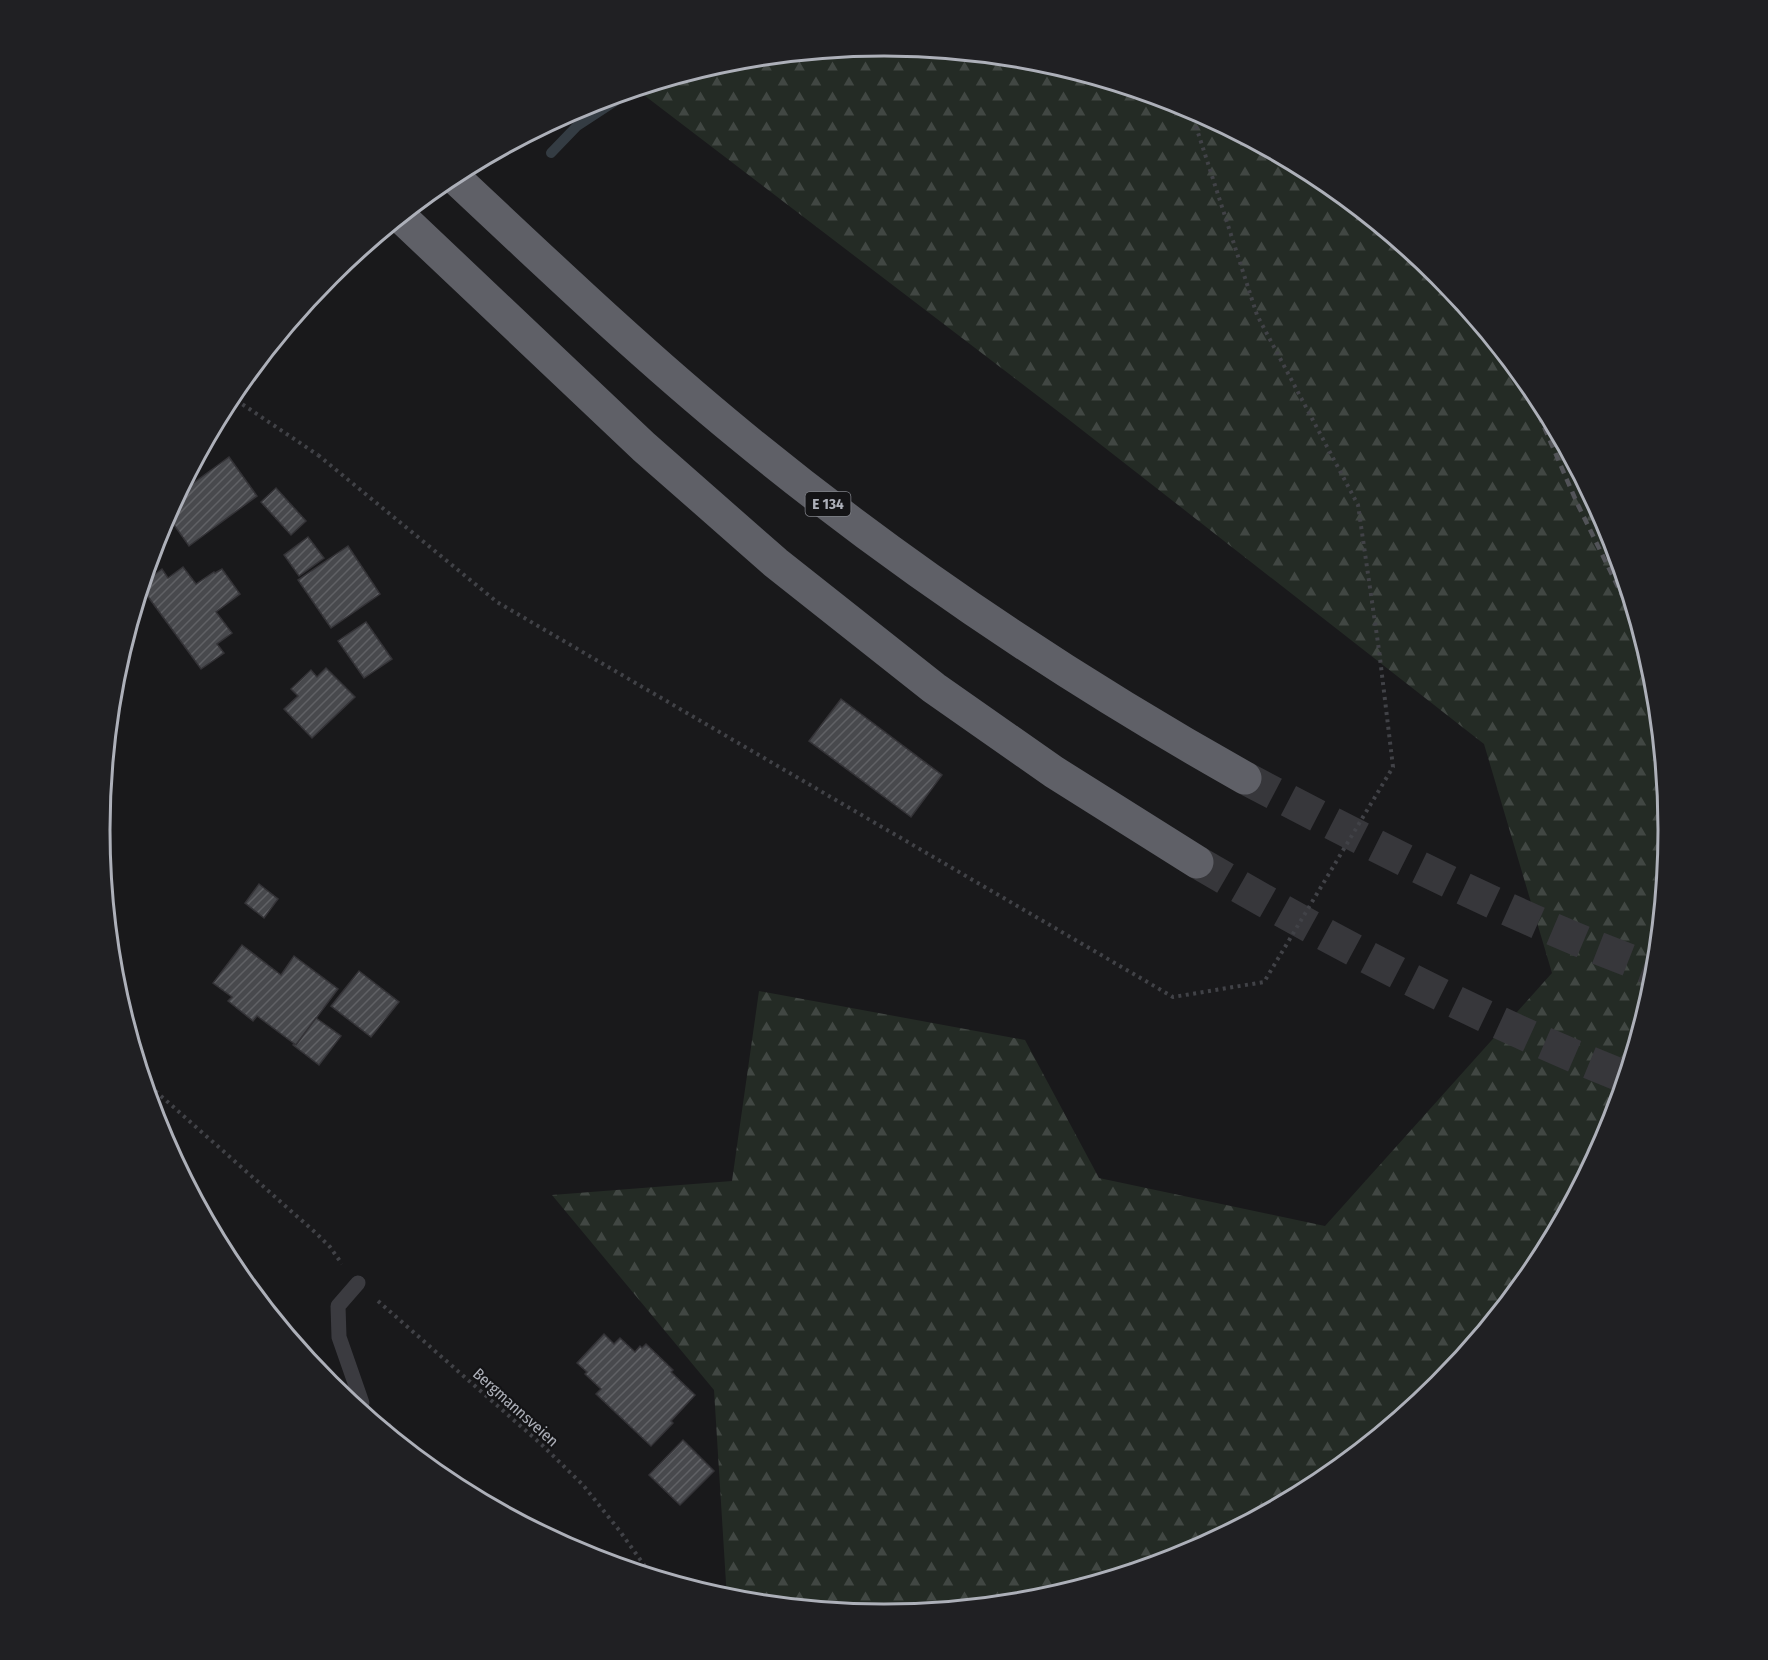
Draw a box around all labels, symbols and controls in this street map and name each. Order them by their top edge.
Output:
road number: E 134 [806,492,850,516]
street label: Bergmannsveien [469,1364,562,1451]

